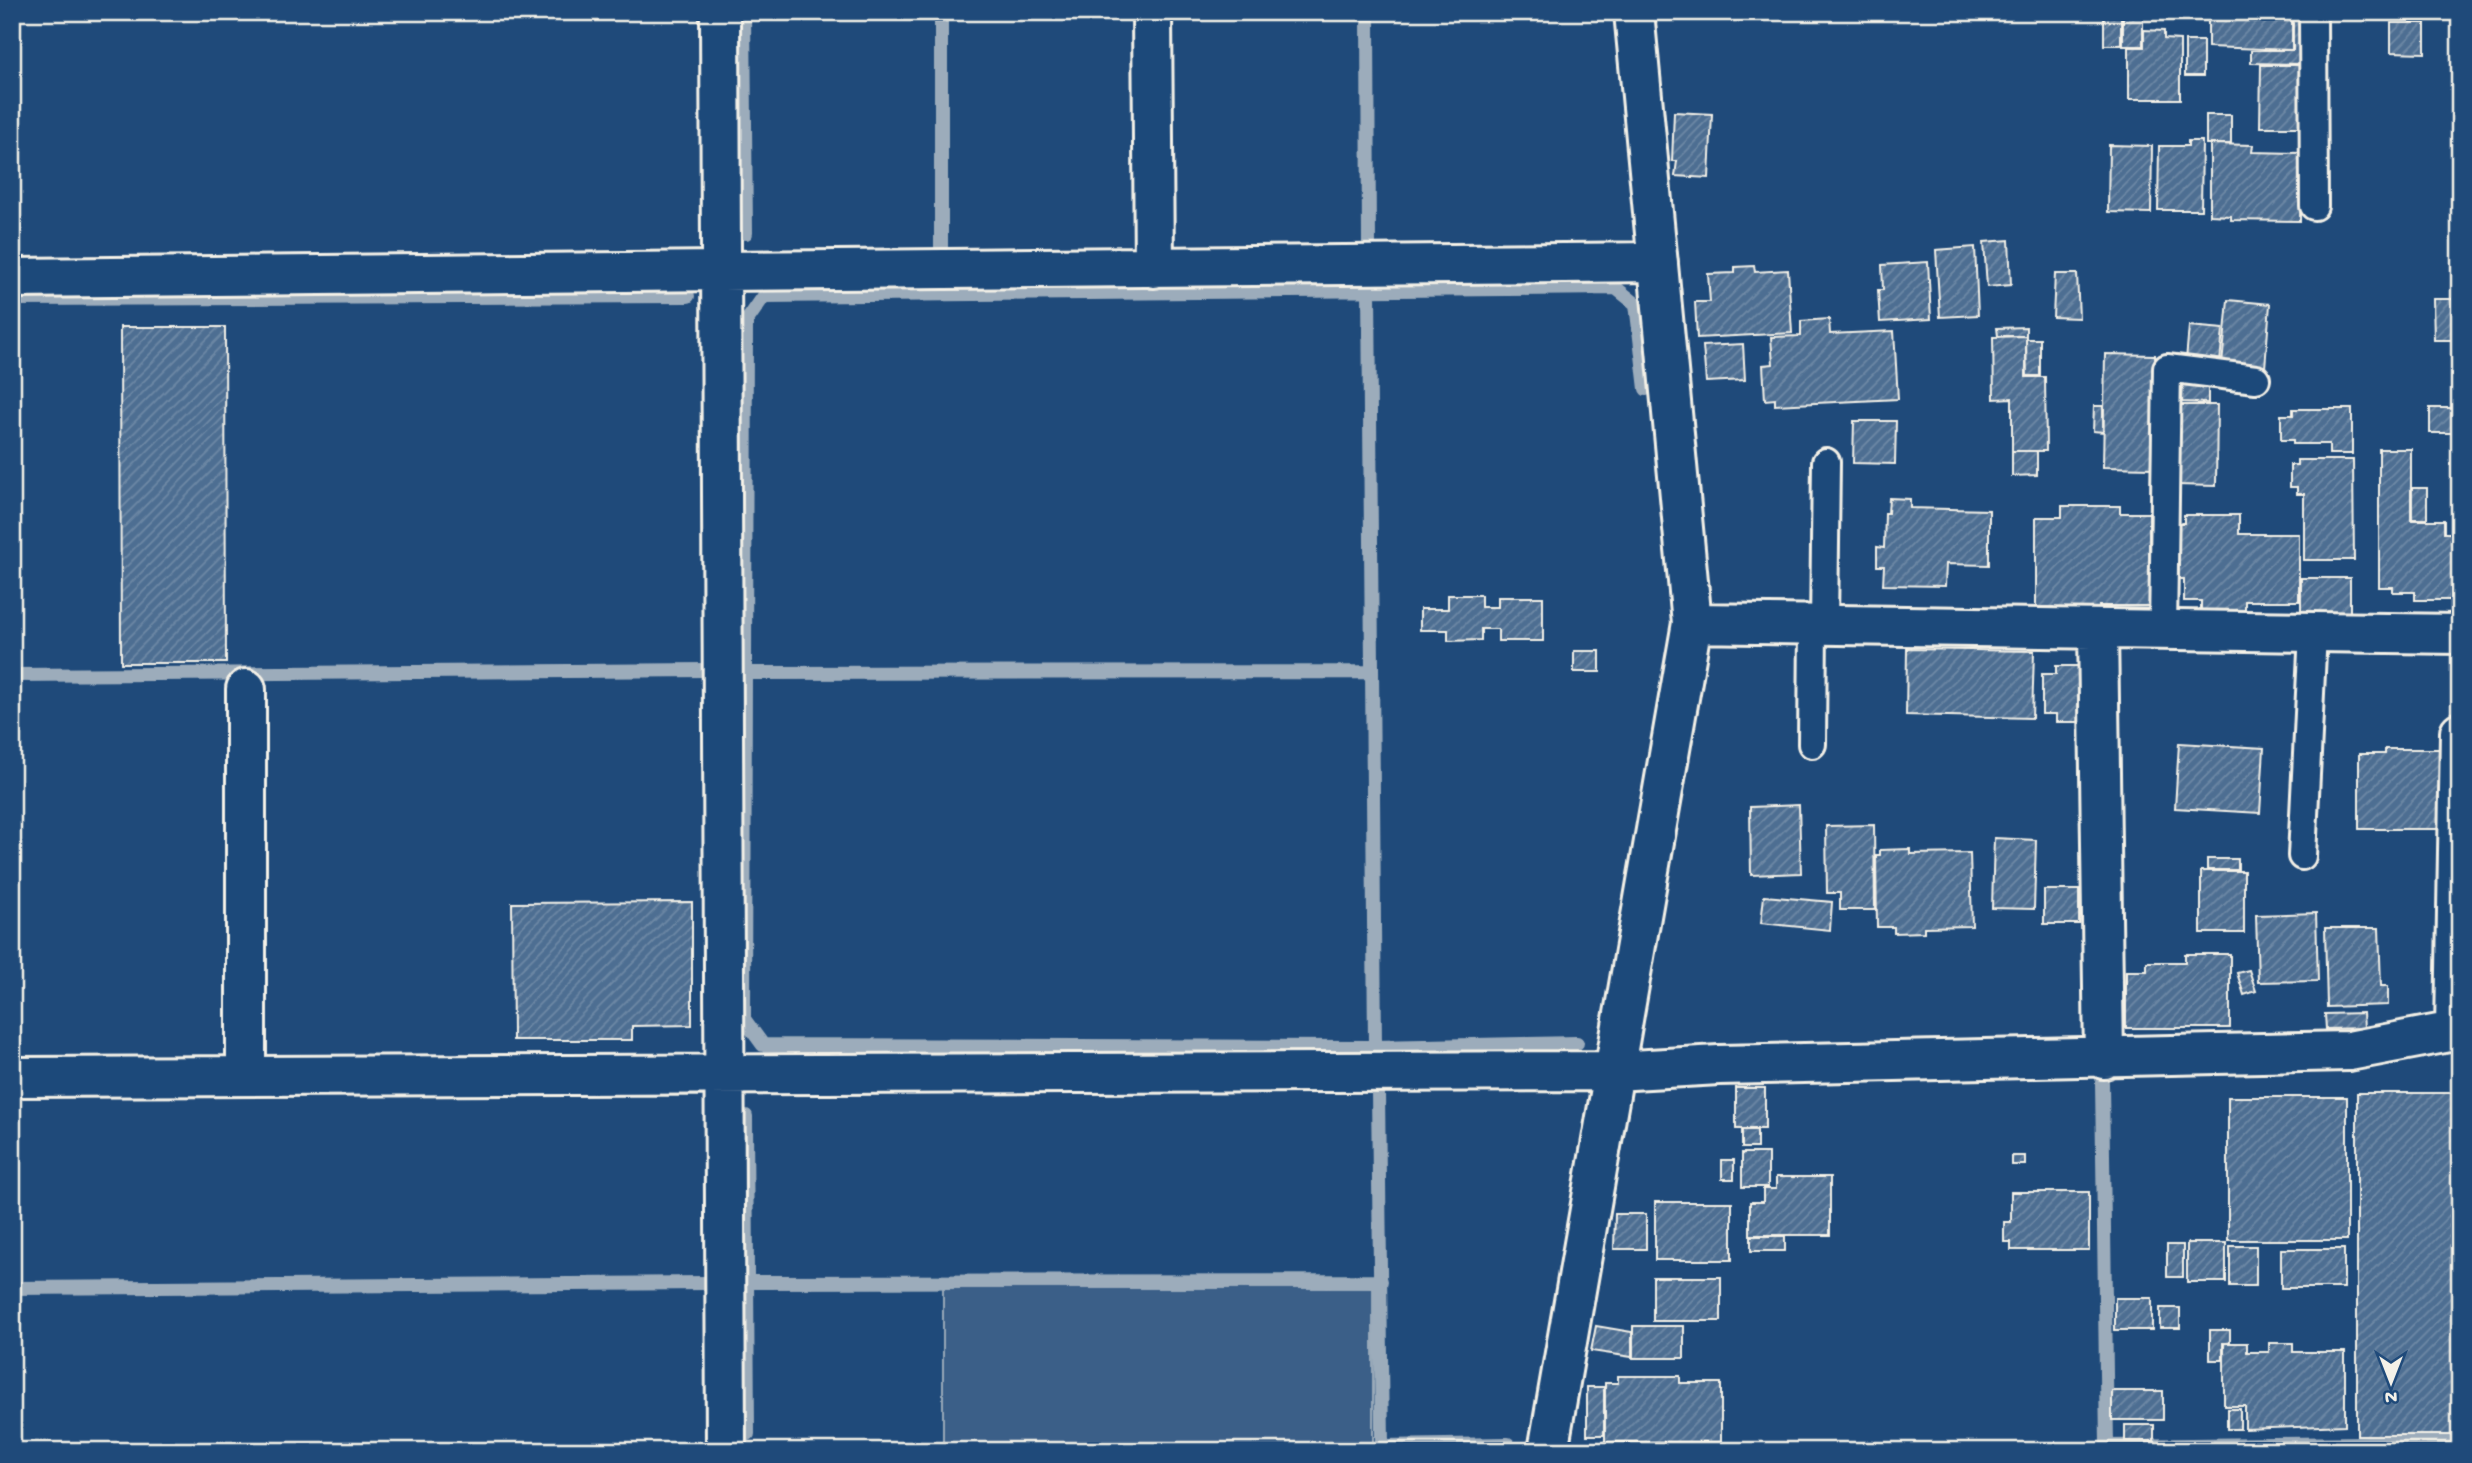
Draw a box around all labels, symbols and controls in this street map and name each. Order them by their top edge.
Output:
north arrow [2356,1348,2426,1418]
text: N [2385,1384,2397,1407]

